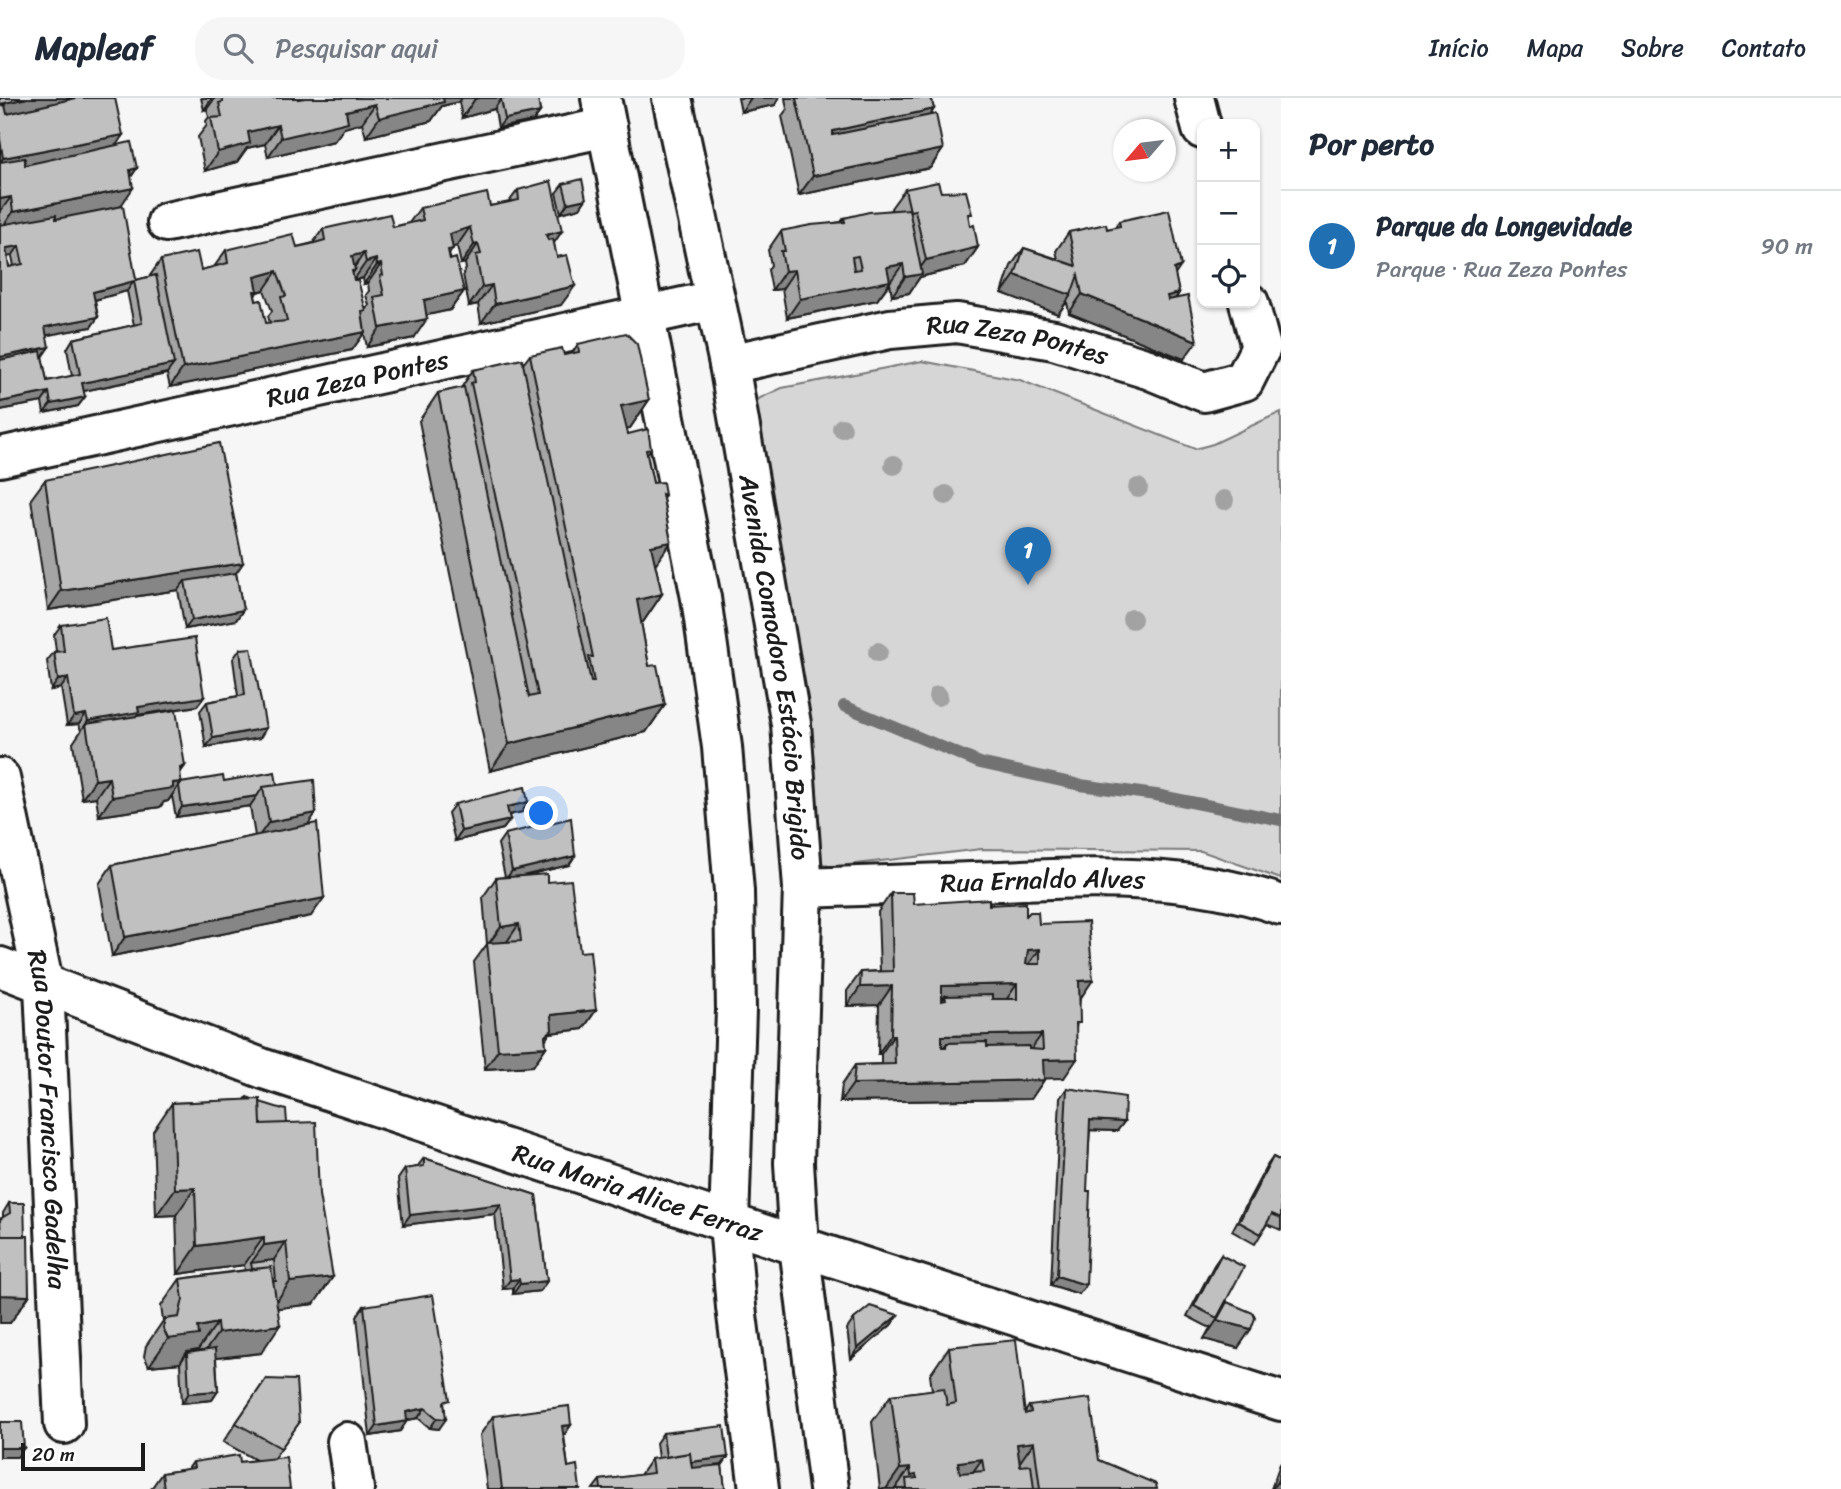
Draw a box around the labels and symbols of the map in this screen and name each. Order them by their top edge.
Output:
north arrow [1113,119,1176,182]
street label: Rua Zeza Pontes [924,300,1115,379]
street label: Rua Zeza Pontes [262,336,454,421]
street label: Avenida Comodoro Estácio Brigido [725,470,824,862]
pin: 1 [1005,527,1051,585]
your location [524,796,558,830]
street label: Rua Ernaldo Alves [940,855,1147,906]
street label: Rua Doutor Francisco Gadelha [14,945,81,1291]
street label: Rua Maria Alice Ferraz [507,1130,770,1256]
scale bar [21,1440,145,1472]

